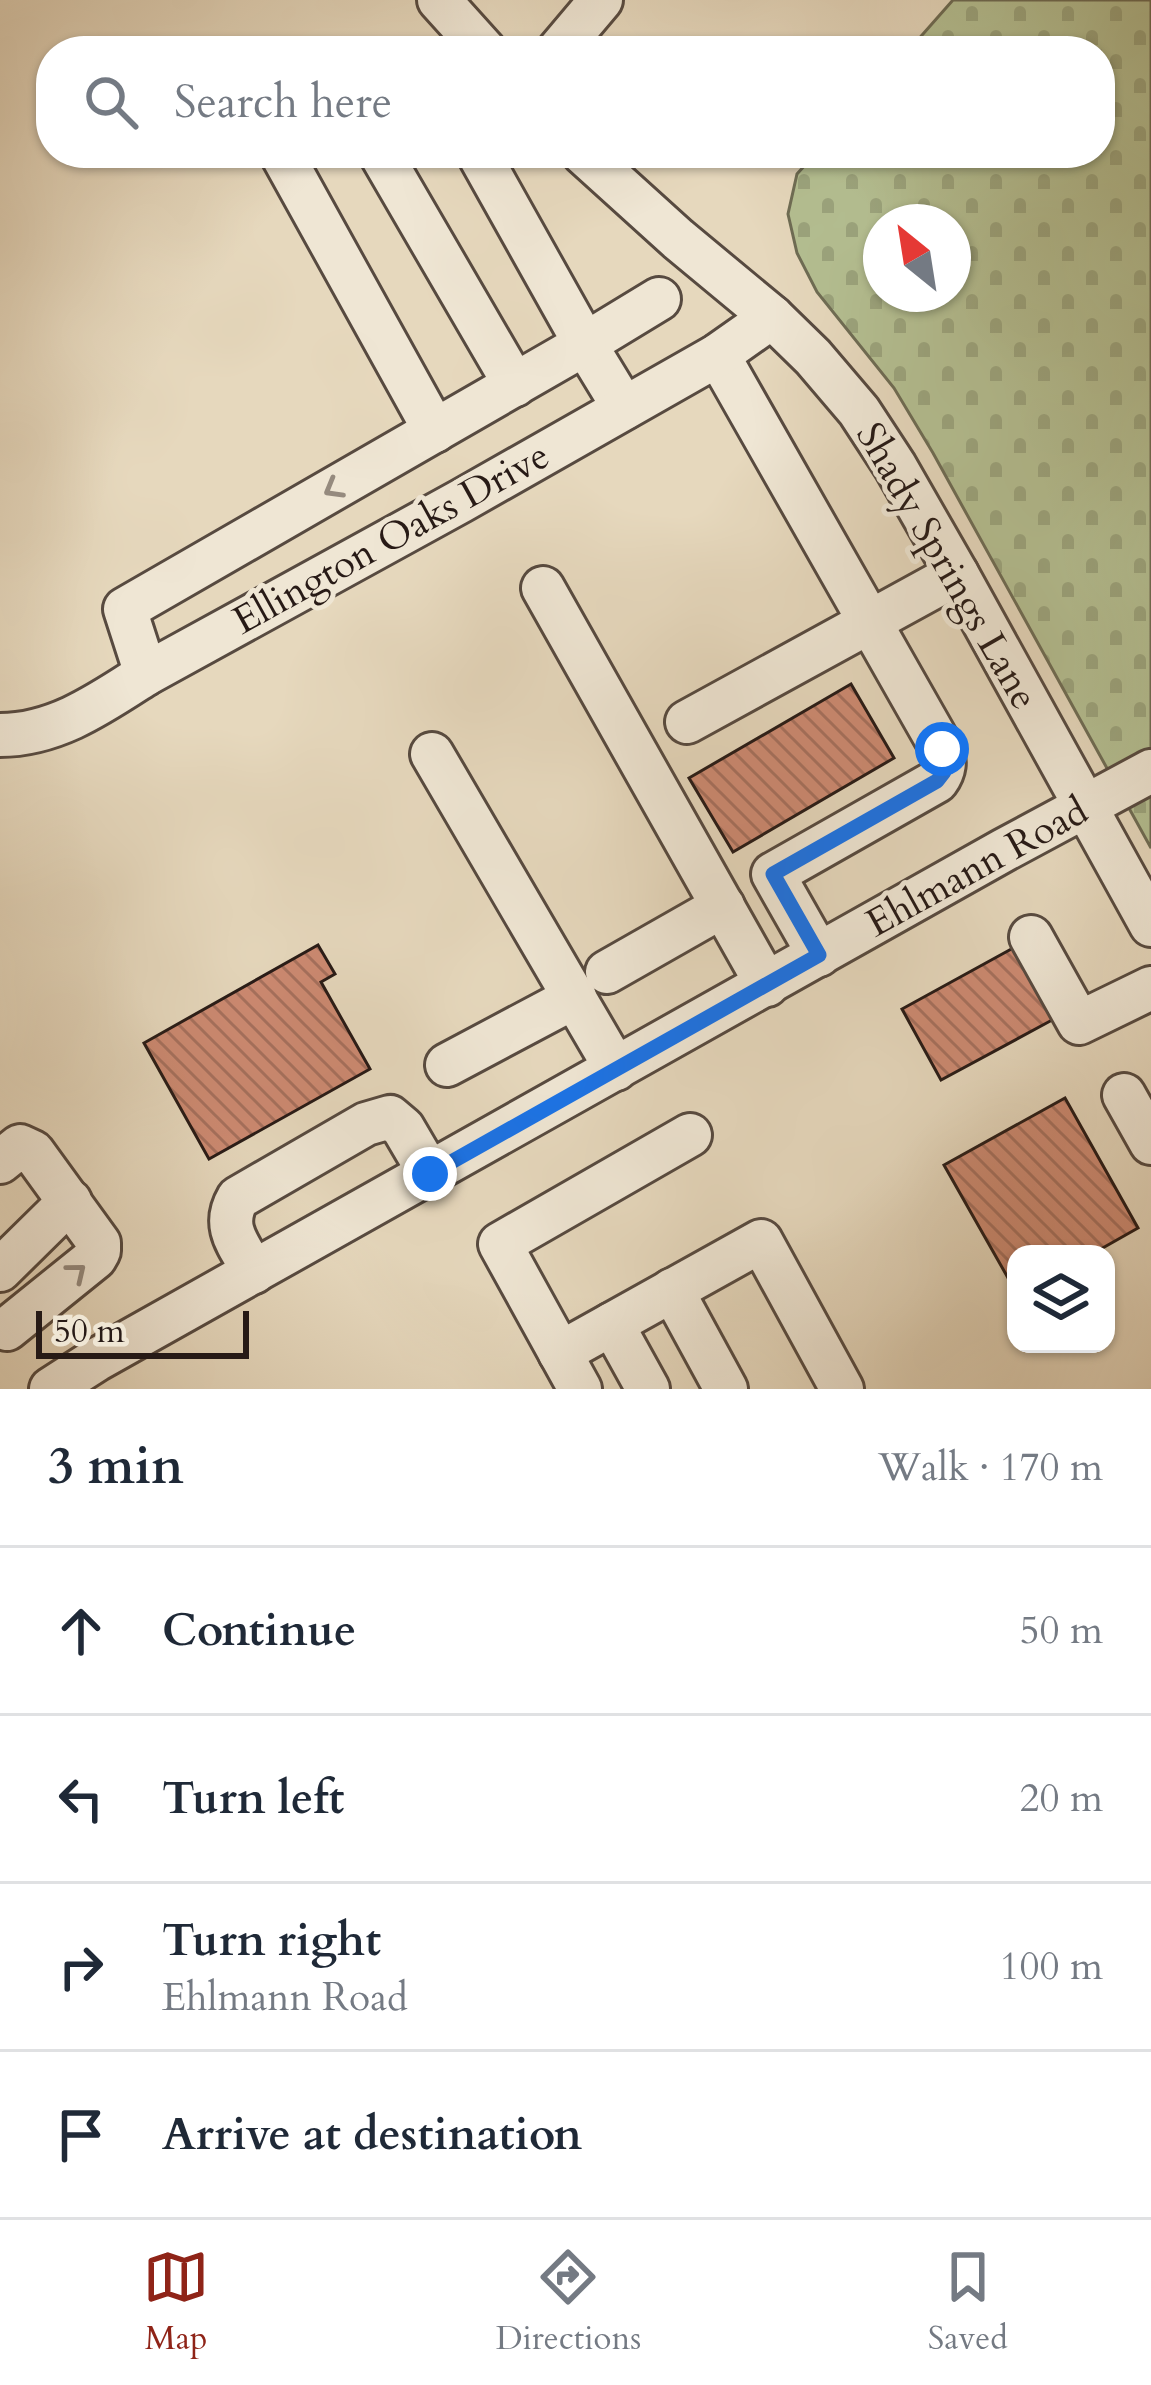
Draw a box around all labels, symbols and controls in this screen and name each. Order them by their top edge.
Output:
search box [36,36,1115,168]
icon: search [78,69,144,135]
text: Search here [174,72,392,133]
north arrow [863,204,971,312]
street label: Shady Springs Lane [843,413,1051,719]
street label: Ellington Oaks Drive [223,429,559,647]
one-way arrow [325,475,346,498]
route start [915,722,969,776]
street label: Ehlmann Road [857,784,1098,950]
route end [403,1147,457,1201]
map controls [1007,1245,1115,1353]
button: layers [1007,1245,1115,1353]
one-way arrow [64,1265,86,1287]
scale bar [36,1305,249,1358]
text: 50 m [54,1309,125,1354]
text: 3 min [48,1432,184,1502]
text: Walk · 170 m [878,1441,1103,1494]
icon: ahead [48,1598,114,1664]
text: Continue [162,1600,356,1661]
text: 50 m [1020,1604,1103,1657]
icon: left [48,1766,114,1832]
text: Turn left [162,1768,344,1829]
text: 20 m [1020,1772,1103,1825]
text: Turn right [162,1910,381,1971]
icon: right [48,1934,114,2000]
text: 100 m [1000,1940,1103,1993]
text: Ehlmann Road [162,1971,408,2024]
icon: arrive [48,2102,114,2168]
text: Arrive at destination [162,2104,582,2165]
tab: Map [143,2244,209,2361]
tab: Directions [496,2244,641,2361]
tab: Saved [928,2244,1008,2361]

